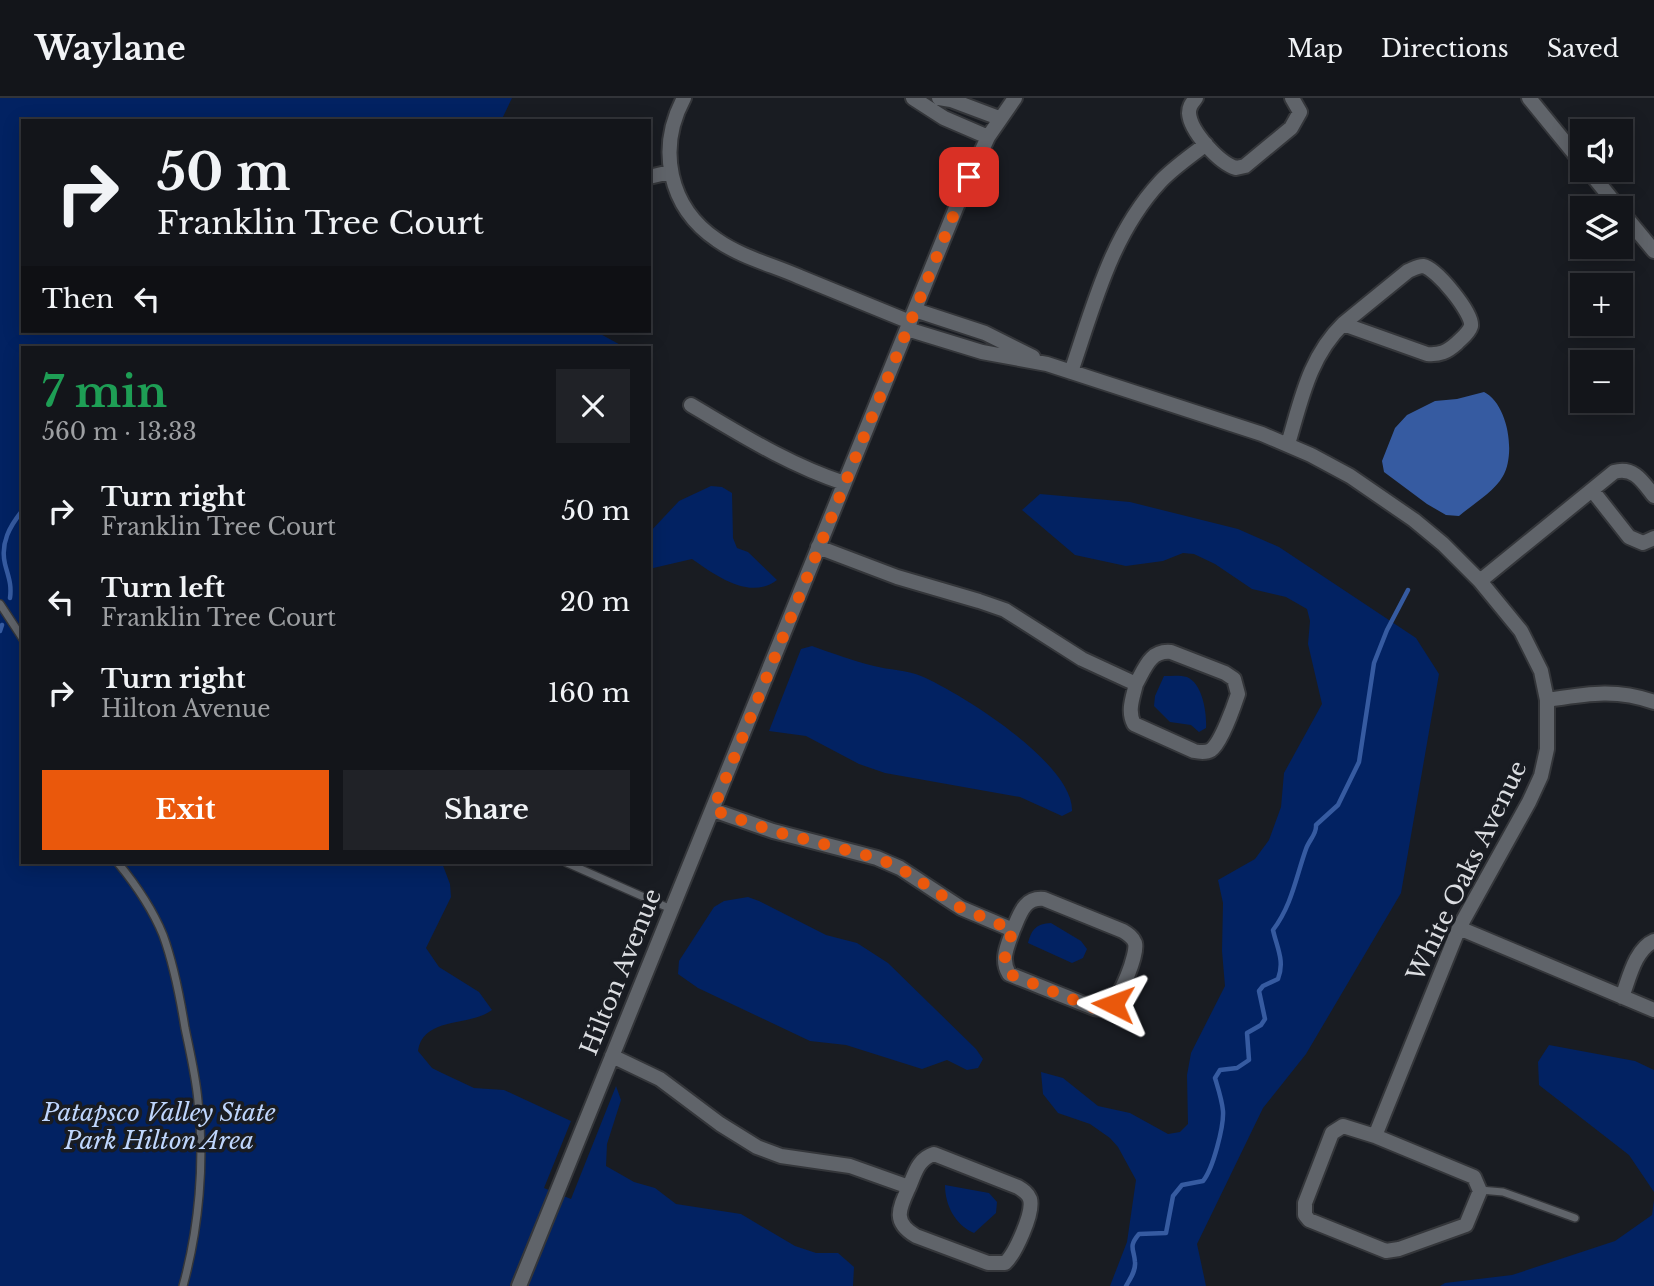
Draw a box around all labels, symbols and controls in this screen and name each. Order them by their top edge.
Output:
text: Waylane [35,28,186,69]
text: Map [1287,34,1343,63]
text: Directions [1381,34,1509,63]
text: Saved [1547,34,1619,63]
map controls [1570,119,1633,413]
button: sound [1570,119,1633,182]
text: 50 m [157,142,290,203]
icon: right [42,147,133,238]
pin [939,147,999,207]
icon: arrive [950,158,988,196]
button: layers [1570,196,1633,259]
text: Franklin Tree Court [157,203,484,243]
button: + [1570,273,1633,336]
icon: left [128,280,166,318]
text: Then [42,283,114,315]
button: − [1570,350,1633,413]
text: 7 min [42,366,167,418]
button: close [556,369,630,443]
text: 560 m · 13:33 [42,418,197,446]
text: Turn right [101,481,246,513]
icon: right [42,492,80,530]
text: 50 m [561,495,630,527]
text: Franklin Tree Court [101,513,336,541]
text: Turn left [101,572,225,604]
icon: left [42,583,80,621]
text: 20 m [560,586,630,618]
text: Franklin Tree Court [101,604,336,632]
text: Turn right [101,663,246,695]
icon: right [42,674,80,712]
text: 160 m [548,677,630,709]
text: Hilton Avenue [101,695,270,723]
street label: White Oaks Avenue [1400,756,1533,987]
button: Exit [42,770,329,850]
button: Share [343,770,630,850]
street label: Hilton Avenue [574,884,667,1059]
position arrow [1076,967,1150,1041]
park label: Patapsco Valley State Park Hilton Area [41,1098,276,1155]

